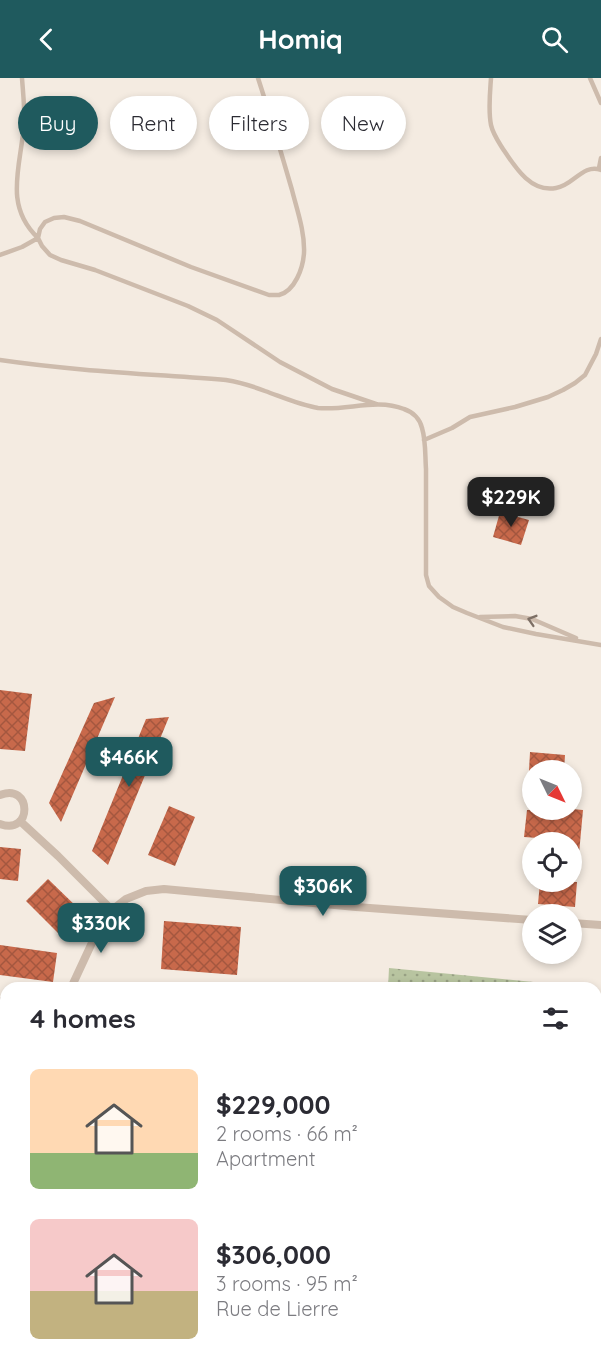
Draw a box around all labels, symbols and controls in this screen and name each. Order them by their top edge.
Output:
text: Homiq [258,22,343,56]
icon: back [30,23,63,56]
icon: search [538,23,571,56]
chip: Buy [18,96,98,150]
chip: Rent [110,96,197,150]
chip: Filters [209,96,309,150]
chip: New [321,96,406,150]
pin: $229K [469,477,553,528]
text: $229K [481,484,541,509]
one-way arrow [527,615,538,627]
pin: $466K [87,737,171,788]
text: $466K [100,744,158,769]
north arrow [522,760,582,820]
map controls [522,760,582,964]
button: locate [522,832,582,892]
pin: $306K [281,866,365,917]
text: $306K [293,873,353,898]
pin: $330K [59,903,143,954]
button: layers [522,904,582,964]
text: $330K [72,910,130,935]
text: 4 homes [30,1002,136,1035]
icon: filters [539,1002,572,1035]
text: $229,000 [216,1088,330,1121]
icon: home [78,1093,150,1165]
text: 2 rooms · 66 m² [216,1121,358,1146]
text: Apartment [216,1146,316,1171]
text: $306,000 [216,1238,331,1271]
icon: home [78,1243,150,1315]
text: 3 rooms · 95 m² [216,1271,358,1296]
text: Rue de Lierre [216,1296,339,1321]

